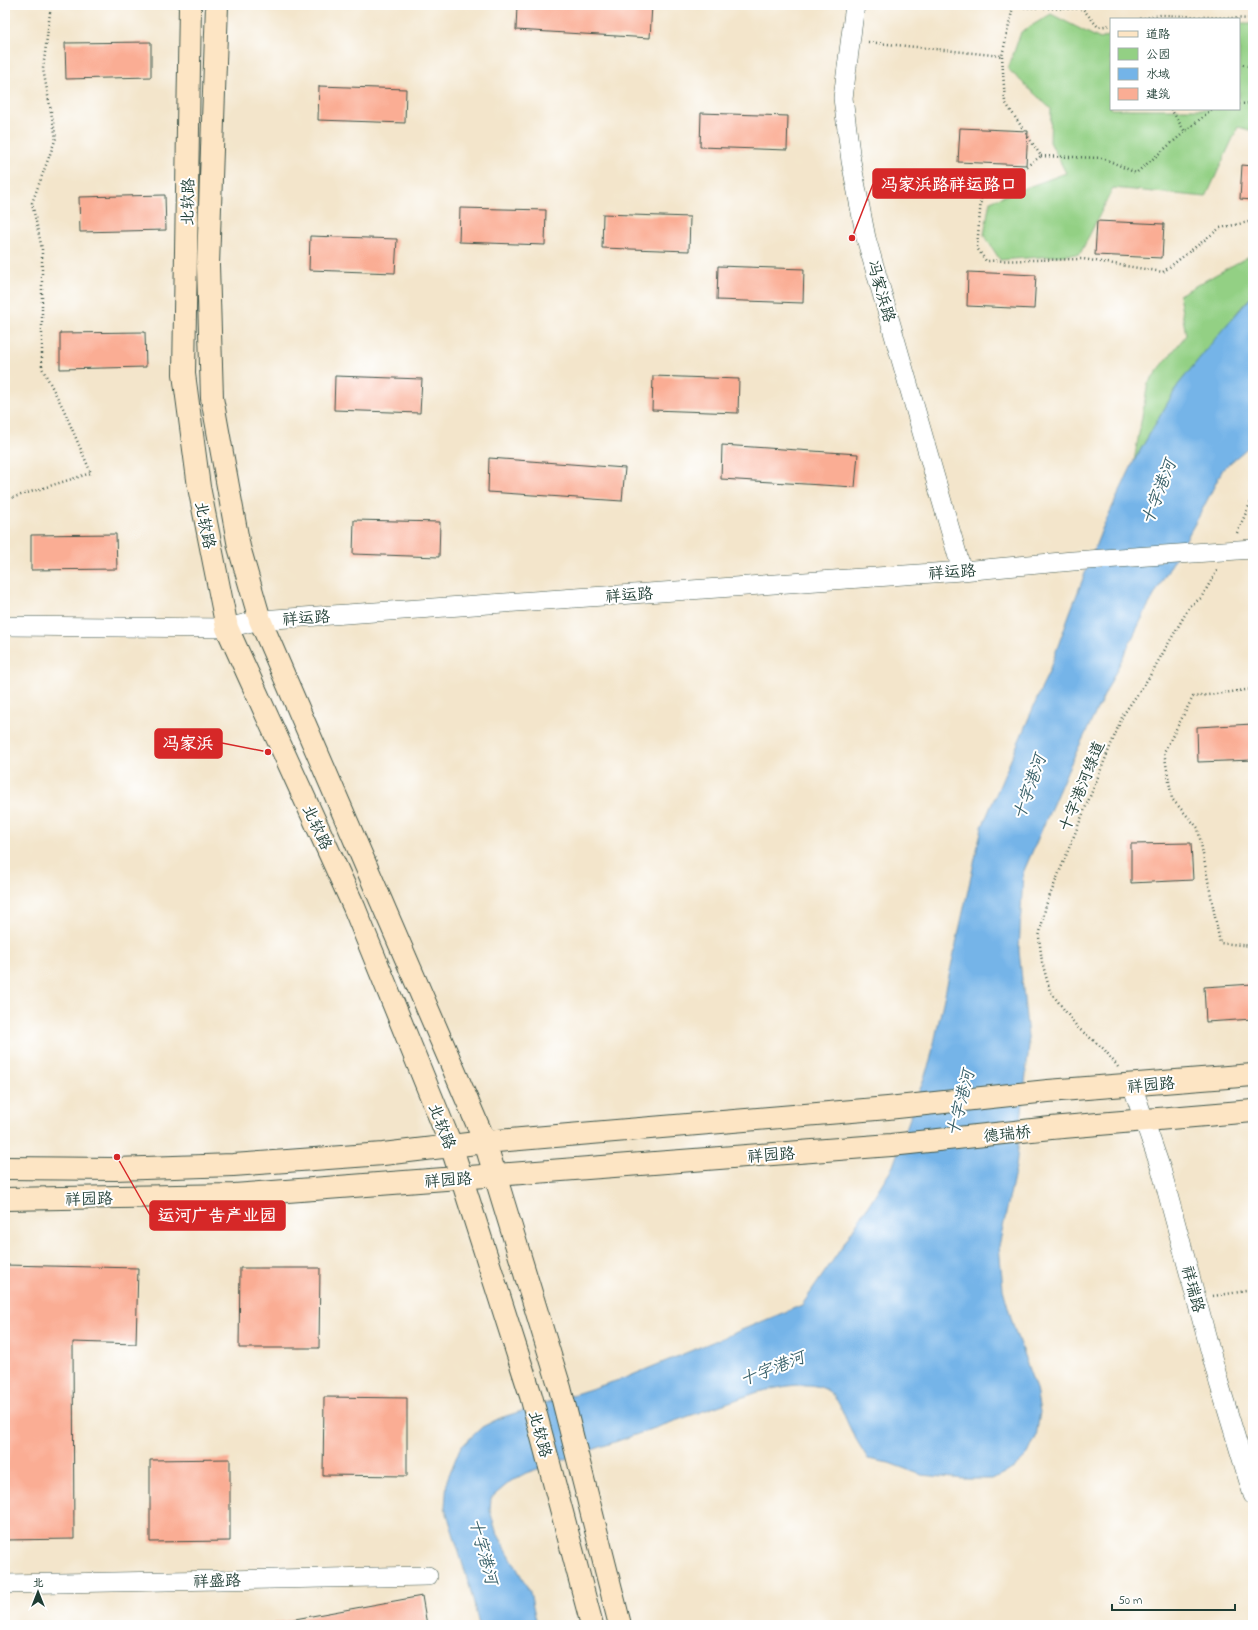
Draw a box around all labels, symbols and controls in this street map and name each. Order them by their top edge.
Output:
legend [1110,18,1240,110]
text: 道路 [1146,26,1170,44]
text: 公园 [1146,46,1170,64]
text: 水域 [1146,66,1170,84]
text: 建筑 [1146,86,1170,104]
callout: 冯家浜路祥运路口 [873,169,1025,198]
text: 冯家浜路祥运路口 [881,173,1017,198]
street label: 北软路 [177,178,201,226]
street label: 冯家浜路 [860,257,900,326]
water label: 十字港河 [1136,454,1184,529]
street label: 北软路 [188,500,220,551]
street label: 祥运路 [927,559,977,587]
street label: 祥运路 [604,582,654,610]
street label: 祥运路 [281,605,331,633]
callout: 冯家浜 [155,729,222,758]
text: 冯家浜 [163,732,214,757]
street label: 十字港河绿道 [1054,738,1112,836]
water label: 十字港河 [1008,748,1054,824]
street label: 北软路 [295,801,337,855]
water label: 十字港河 [941,1064,983,1139]
street label: 祥园路 [1126,1072,1176,1100]
street label: 北软路 [421,1100,461,1153]
street label: 德瑞桥 [982,1121,1032,1149]
street label: 祥园路 [746,1142,796,1170]
street label: 祥园路 [423,1167,473,1195]
street label: 祥园路 [65,1188,113,1212]
callout: 运河广告产业园 [150,1201,285,1230]
text: 运河广告产业园 [158,1204,277,1229]
street label: 祥瑞路 [1174,1263,1210,1316]
water label: 十字港河 [736,1344,812,1393]
street label: 北软路 [521,1408,557,1461]
water label: 十字港河 [462,1515,504,1590]
street label: 祥盛路 [193,1570,241,1594]
north arrow [18,1572,58,1612]
text: 北 [33,1575,44,1591]
scale bar [1112,1586,1235,1612]
text: 50 m [1118,1592,1142,1610]

